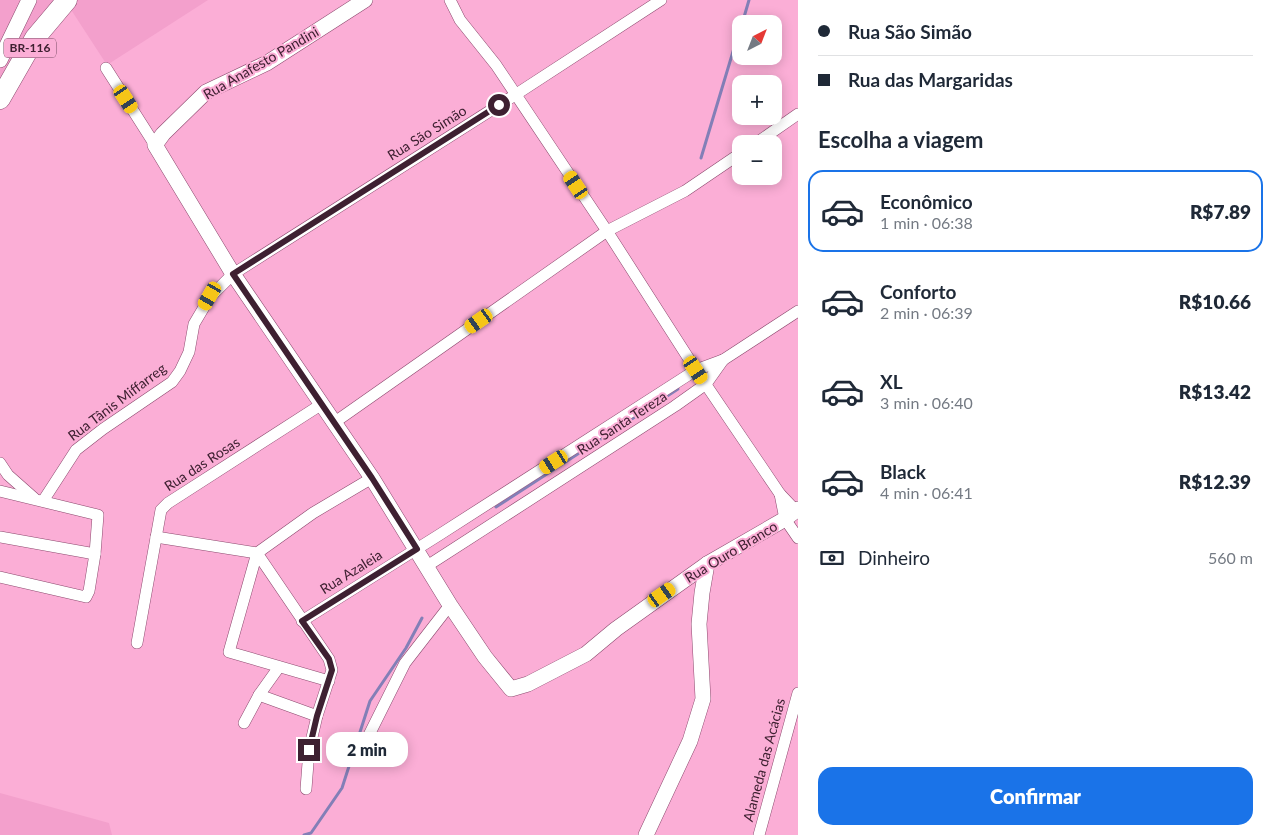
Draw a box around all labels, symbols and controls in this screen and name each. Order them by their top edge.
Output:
north arrow [732,15,782,65]
map controls [732,15,782,185]
text: Rua São Simão [848,20,972,43]
street label: Rua Anafesto Pandini [200,23,321,103]
road number: BR-116 [4,38,56,58]
text: Rua das Margaridas [848,68,1013,91]
button: + [732,75,782,125]
car [111,82,140,116]
route start [488,94,510,116]
street label: Rua São Simão [384,101,469,164]
text: Escolha a viagem [818,126,984,153]
button: − [732,135,782,185]
car [561,168,590,202]
icon: car [820,189,865,234]
text: Econômico [880,190,973,213]
text: R$7.89 [1190,200,1251,223]
text: 1 min · 06:38 [880,213,973,232]
car [196,279,223,313]
icon: car [820,279,865,324]
text: Conforto [880,280,956,303]
text: R$10.66 [1179,290,1251,313]
text: 2 min · 06:39 [880,303,973,322]
car [462,306,495,336]
car [681,353,710,387]
street label: Rua Tânis Miffarreg [64,359,169,444]
icon: car [820,369,865,414]
text: XL [880,370,903,393]
text: R$13.42 [1179,380,1251,403]
street label: Rua Santa Tereza [574,387,670,458]
text: 3 min · 06:40 [880,393,973,412]
street label: Rua das Rosas [161,433,243,494]
car [537,448,570,476]
icon: car [820,459,865,504]
text: Black [880,460,926,483]
text: R$12.39 [1179,470,1251,493]
text: 4 min · 06:41 [880,483,973,502]
street label: Rua Ouro Branco [681,517,780,586]
icon: cash [818,544,846,572]
street label: Rua Azaleia [316,546,385,597]
text: Dinheiro [858,546,930,569]
text: 560 m [1208,548,1253,567]
car [645,580,678,610]
street label: Alameda das Acácias [739,696,788,823]
callout: 2 min [326,732,409,768]
route end [298,739,320,761]
text: 2 min [347,740,387,759]
button: Confirmar [818,767,1253,825]

